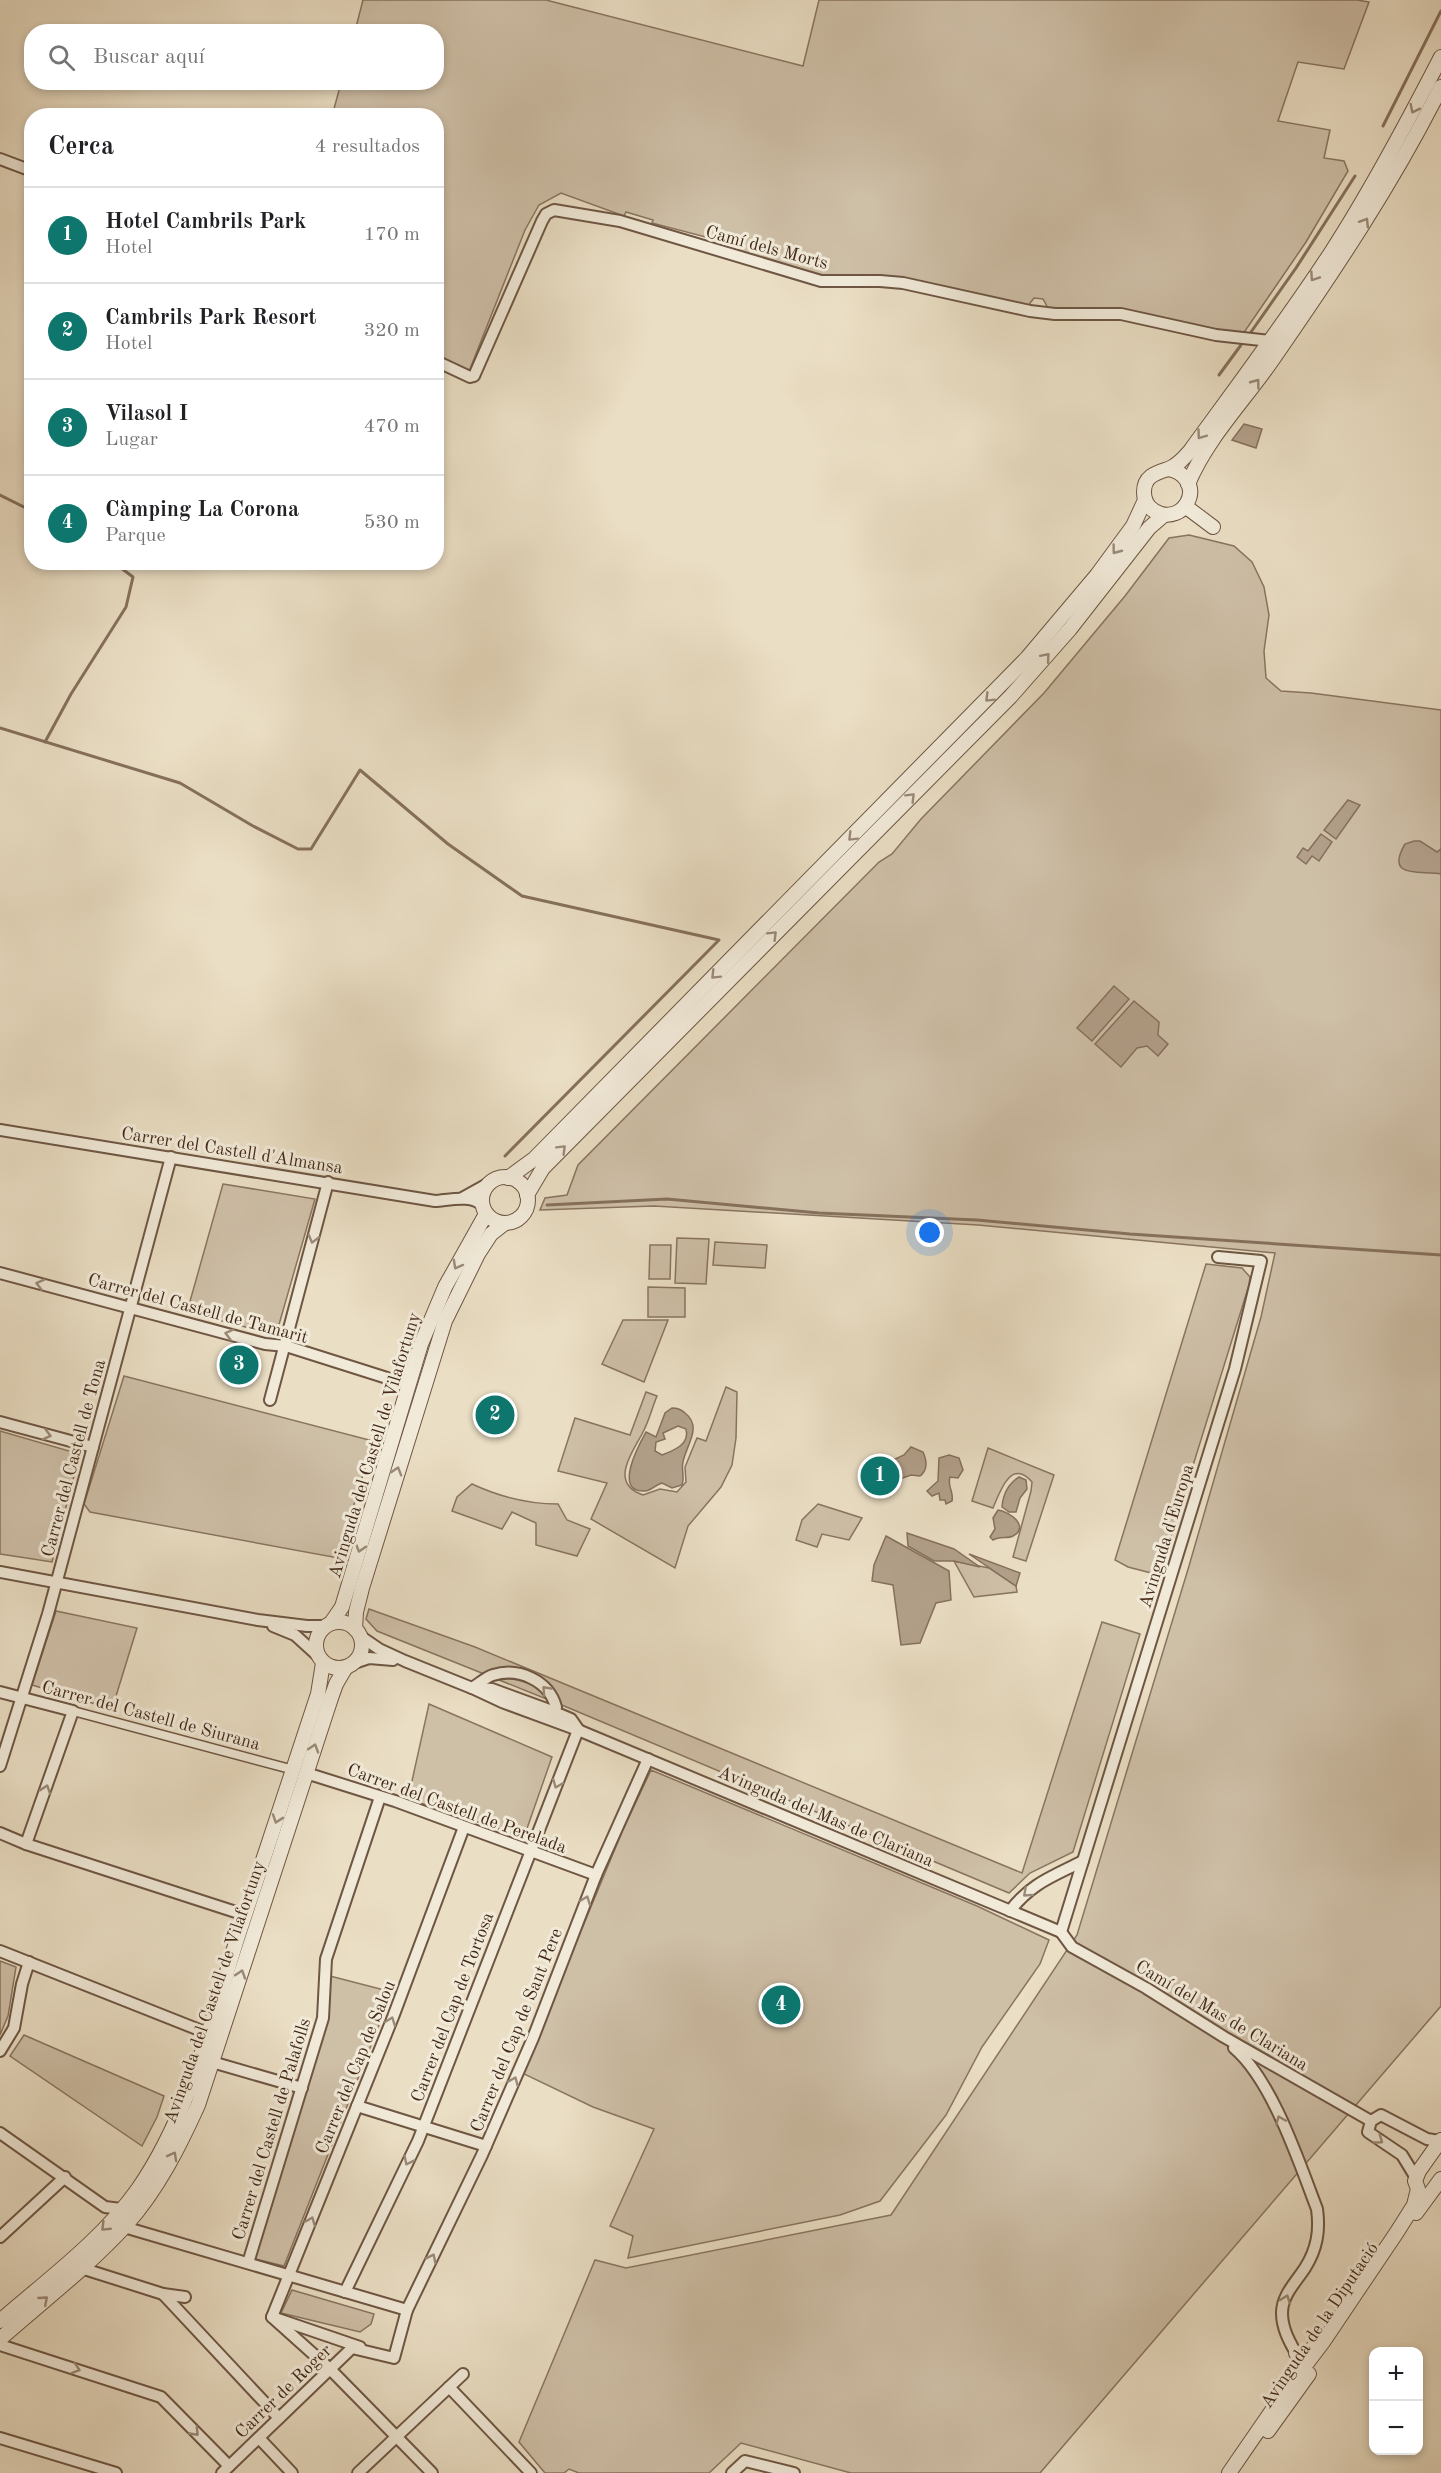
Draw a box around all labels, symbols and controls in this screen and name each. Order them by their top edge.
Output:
search box [24,24,444,90]
icon: search [45,41,78,74]
text: Buscar aquí [93,46,205,68]
one-way arrow [1410,103,1421,114]
text: Cerca [48,134,114,160]
text: 4 resultados [315,137,420,157]
text: Hotel Cambrils Park [105,211,306,233]
one-way arrow [1358,218,1370,228]
street label: Camí dels Morts [704,223,830,273]
text: 1 [62,225,73,245]
text: 170 m [364,225,420,245]
text: Hotel [105,238,152,258]
one-way arrow [1310,270,1321,281]
text: Cambrils Park Resort [105,307,317,329]
text: 2 [62,321,73,341]
text: 320 m [364,321,420,341]
text: Hotel [105,334,152,354]
one-way arrow [1249,379,1260,390]
text: Vilasol I [105,403,188,425]
text: 3 [62,417,73,437]
text: 470 m [364,417,420,437]
one-way arrow [1197,429,1208,440]
text: Lugar [105,430,158,450]
text: Càmping La Corona [105,499,299,521]
text: 4 [62,513,73,533]
text: 530 m [364,513,420,533]
text: Parque [105,526,166,546]
one-way arrow [1112,543,1123,554]
one-way arrow [1039,653,1050,663]
one-way arrow [986,691,996,702]
one-way arrow [903,793,914,804]
one-way arrow [848,830,859,840]
one-way arrow [766,932,777,943]
one-way arrow [711,969,722,979]
street label: Carrer del Castell d'Almansa [120,1125,344,1177]
one-way arrow [555,1145,566,1156]
your location [915,1218,944,1247]
one-way arrow [308,1233,320,1244]
one-way arrow [453,1258,464,1269]
street label: Carrer del Castell de Tamarit [86,1271,310,1347]
one-way arrow [35,1278,45,1291]
street label: Avinguda del Castell de Vilafortuny [326,1310,424,1580]
one-way arrow [224,1329,234,1341]
pin: 3 [220,1342,258,1388]
street label: Carrer del Castell de Tona [39,1357,109,1559]
pin: 2 [476,1392,514,1438]
one-way arrow [41,1428,51,1440]
pin: 1 [860,1454,900,1498]
street label: Avinguda d'Europa [1136,1462,1197,1610]
one-way arrow [390,1466,402,1477]
one-way arrow [355,1542,367,1553]
street label: Carrer del Castell de Siurana [40,1678,262,1754]
one-way arrow [542,1686,553,1696]
one-way arrow [307,1743,319,1754]
street label: Carrer del Castell de Perelada [345,1761,569,1857]
street label: Avinguda del Mas de Clariana [715,1763,936,1871]
one-way arrow [551,1778,564,1789]
one-way arrow [38,1784,51,1795]
one-way arrow [272,1813,285,1824]
street label: Avinguda del Castell de Vilafortuny [161,1858,269,2126]
one-way arrow [1023,1886,1033,1897]
one-way arrow [579,1895,592,1905]
street label: Carrer del Cap de Tortosa [408,1910,498,2105]
street label: Carrer del Cap de Sant Pere [468,1926,566,2135]
street label: Camí del Mas de Clariana [1132,1957,1311,2075]
one-way arrow [233,1969,246,1980]
street label: Carrer del Cap de Salou [313,1978,399,2157]
pin: 4 [762,1982,800,2028]
street label: Carrer del Castell de Palafolls [230,2016,314,2243]
one-way arrow [384,2016,397,2027]
one-way arrow [507,2076,519,2087]
one-way arrow [1275,2115,1287,2126]
one-way arrow [1372,2132,1383,2143]
one-way arrow [166,2152,178,2162]
one-way arrow [403,2154,415,2165]
one-way arrow [304,2217,316,2228]
one-way arrow [101,2220,111,2231]
street label: Avinguda de la Diputació [1258,2239,1382,2412]
one-way arrow [425,2253,437,2264]
one-way arrow [1279,2294,1292,2304]
one-way arrow [37,2296,48,2307]
street label: Carrer de Roger [232,2341,336,2442]
map controls [1369,2347,1423,2455]
button: + [1369,2347,1423,2401]
one-way arrow [70,2362,81,2374]
button: − [1369,2401,1423,2455]
one-way arrow [188,2425,199,2435]

